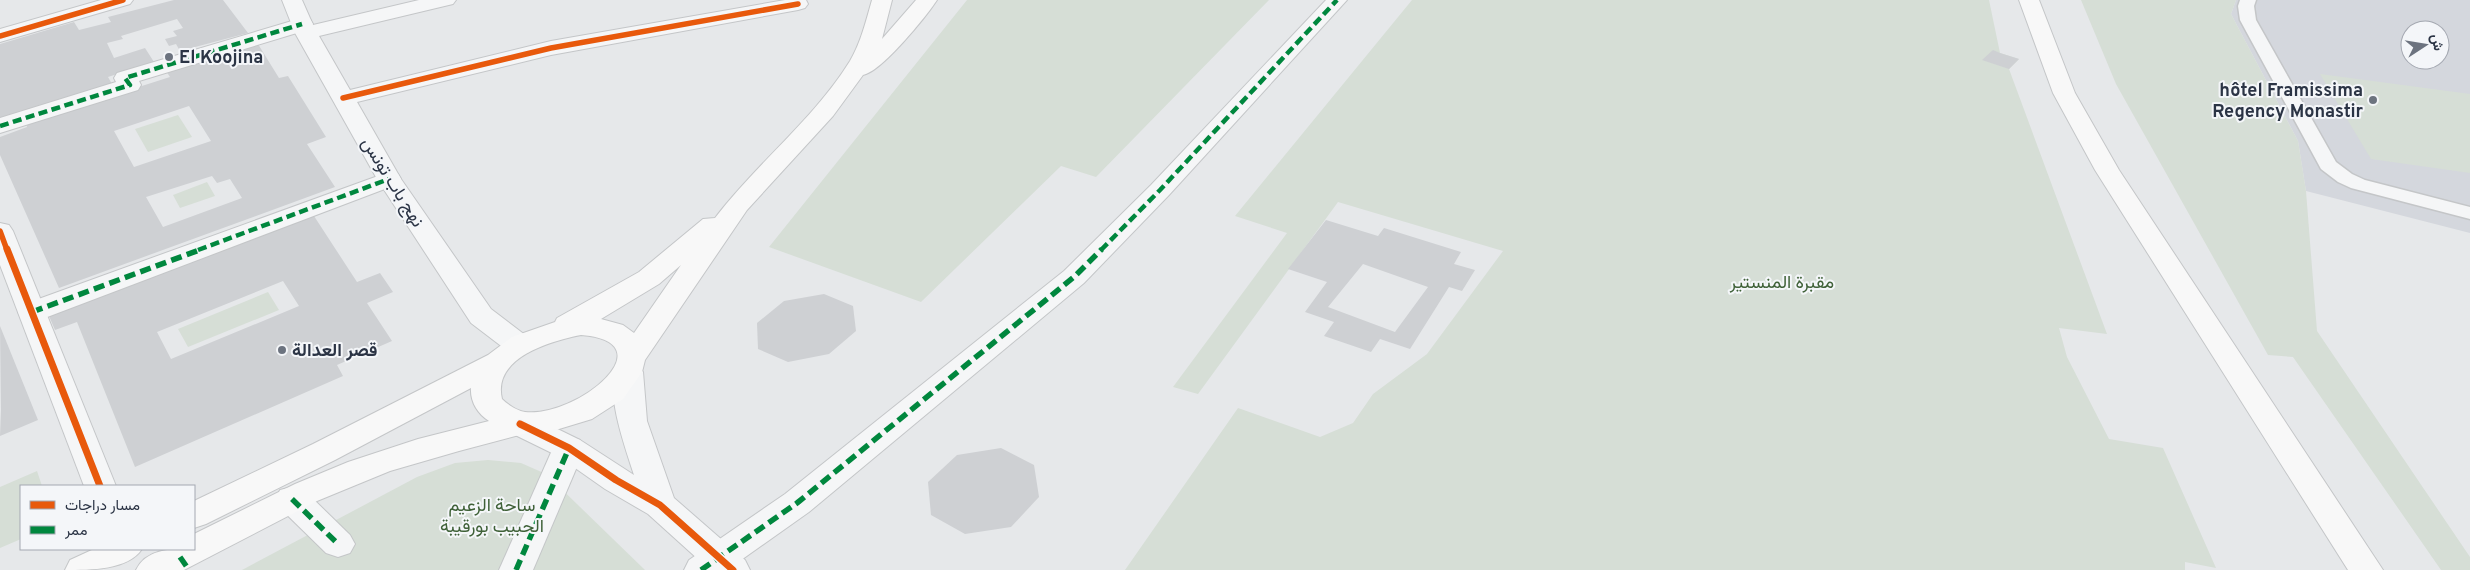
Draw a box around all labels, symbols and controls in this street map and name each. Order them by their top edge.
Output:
north arrow [2400,20,2450,70]
text: ش [2426,33,2446,53]
place label: El Koojina [179,47,263,70]
marker: El Koojina [163,51,175,63]
place label: hôtel Framissima Regency Monastir [2212,80,2363,124]
marker: hôtel Framissima Regency Monastir [2367,94,2379,106]
street label: نهج باب تونس [355,134,428,232]
park label: مقبرة المنستير [1729,272,1834,295]
place label: قصر العدالة [292,340,377,363]
marker: قصر العدالة [276,344,288,356]
legend [20,485,195,550]
park label: ساحة الزعيم الحبيب بورقيبة [440,495,544,539]
text: مسار دراجات [65,497,140,516]
text: ممر [64,522,87,541]

